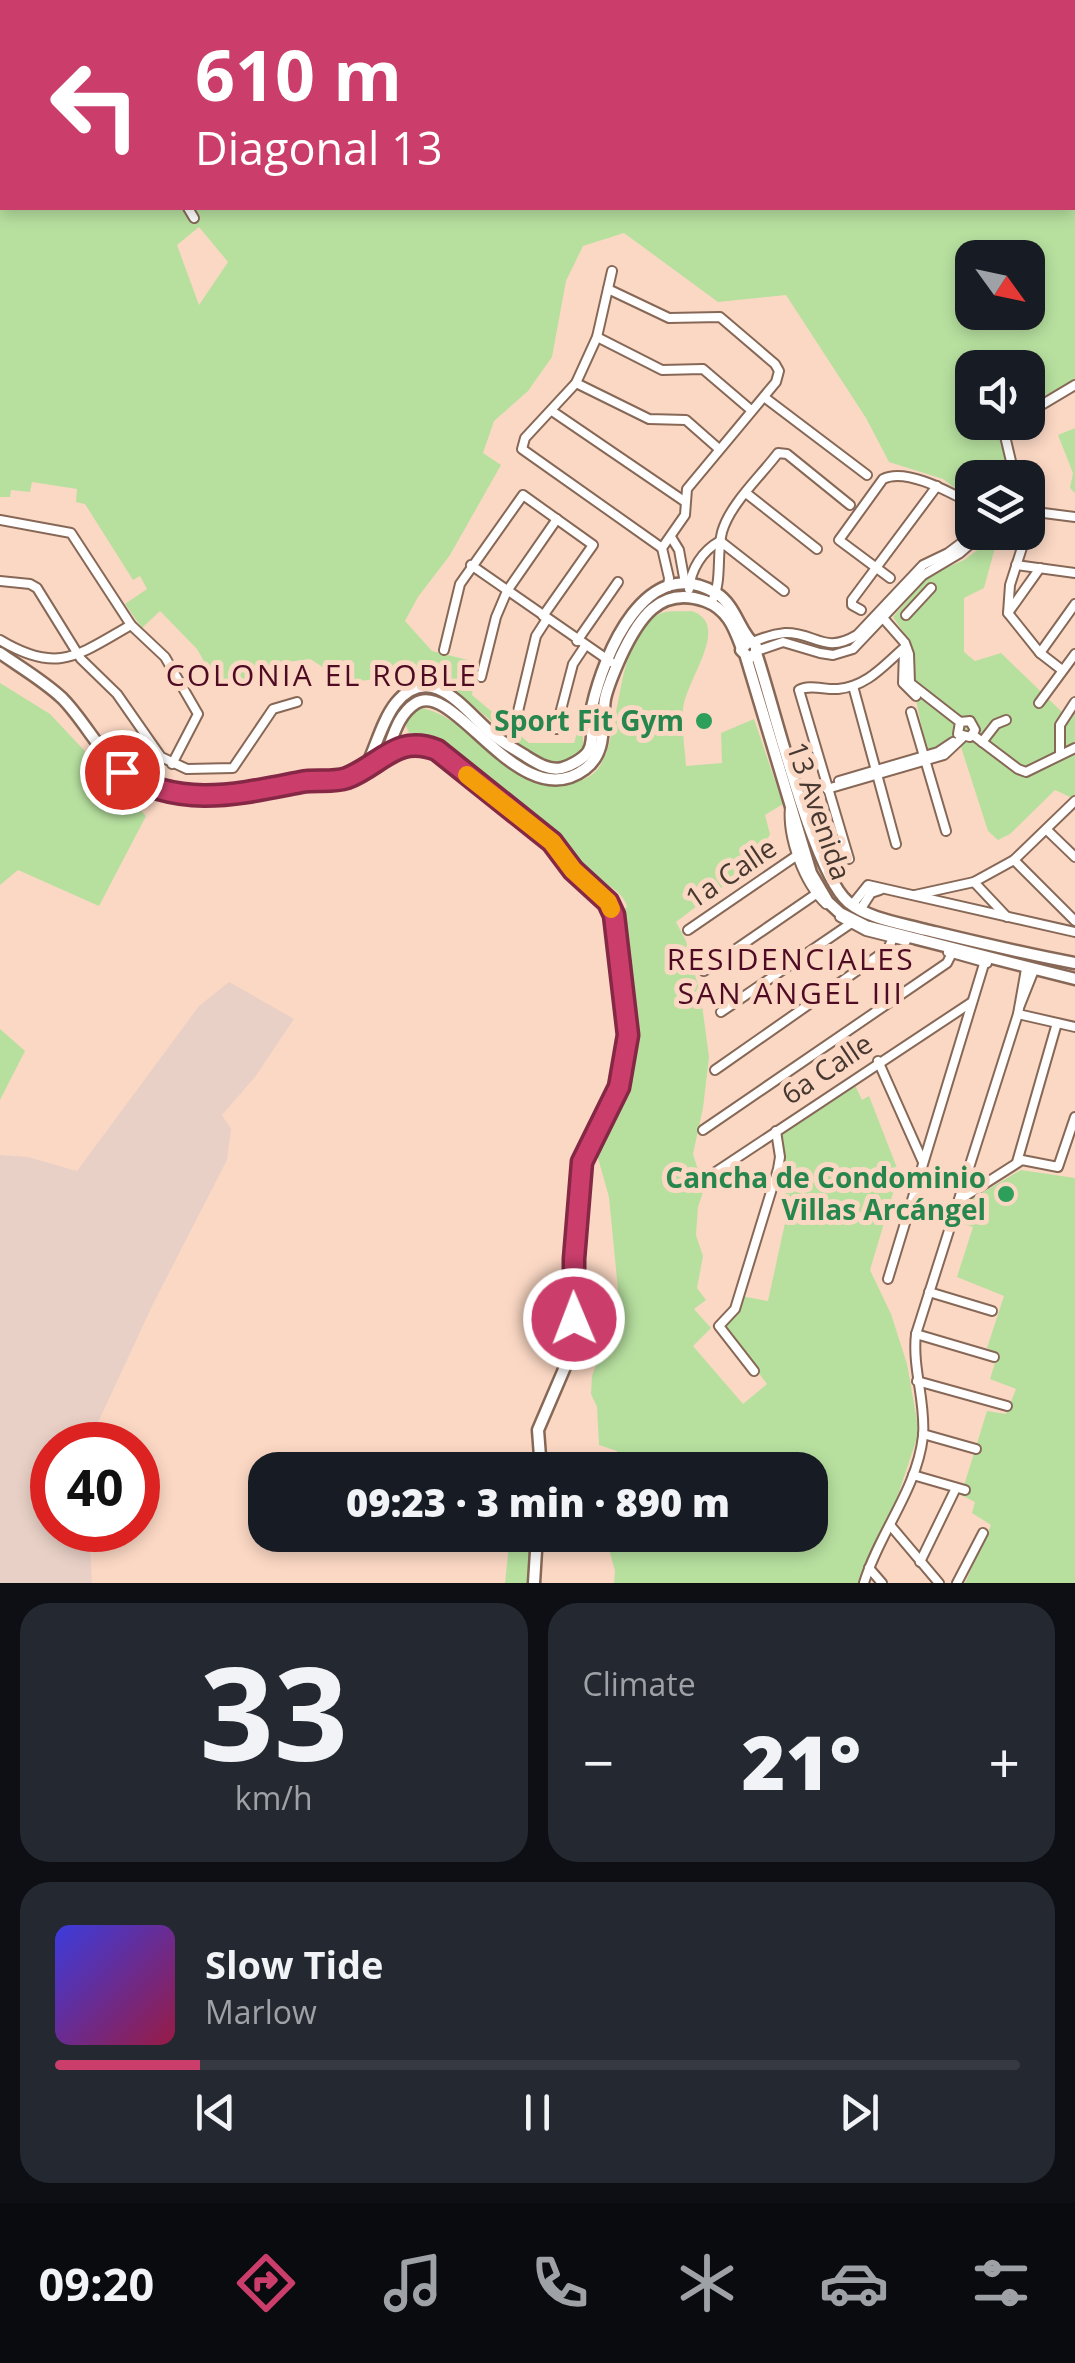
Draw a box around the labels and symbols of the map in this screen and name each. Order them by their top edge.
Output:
north arrow [955,240,1045,330]
district label: COLONIA EL ROBLE [166,654,478,695]
place label: Sport Fit Gym [494,701,684,739]
marker: Sport Fit Gym [693,710,715,732]
pin [80,730,165,815]
street label: 13 Avenida [779,737,861,885]
street label: 1a Calle [678,828,783,916]
district label: RESIDENCIALES SAN ANGEL III [667,938,915,1013]
street label: 6a Calle [774,1024,879,1112]
place label: Cancha de Condominio Villas Arcángel [665,1158,986,1228]
marker: Cancha de Condominio Villas Arcángel [995,1183,1017,1205]
position arrow [522,1267,626,1371]
speed limit sign: 40 [30,1422,160,1552]

